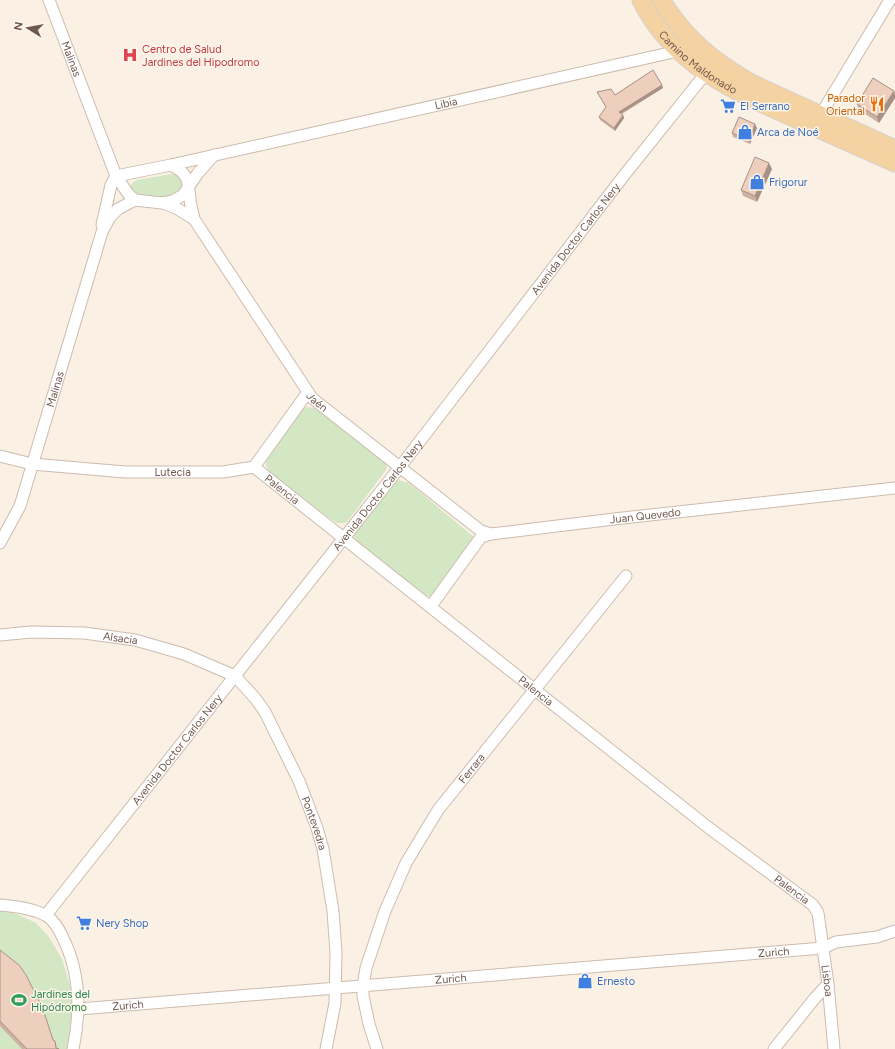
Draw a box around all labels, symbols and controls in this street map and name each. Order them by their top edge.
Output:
north arrow [8,8,48,48]
text: N [11,21,26,32]
street label: Camino Maldonado [656,28,739,97]
street label: Malinas [58,40,84,79]
place label: Centro de Salud Jardines del Hipodromo [142,43,260,69]
hospital icon: Centro de Salud Jardines del Hipodromo [121,46,139,64]
place label: Parador Oriental [826,92,865,118]
street label: Libia [434,95,459,113]
restaurant icon: Parador Oriental [868,95,886,113]
supermarket icon: El Serrano [719,97,737,115]
place label: El Serrano [740,100,790,113]
shop icon: Arca de Noé [736,123,754,141]
place label: Arca de Noé [757,126,819,139]
shop icon: Frigorur [748,173,766,191]
place label: Frigorur [769,176,808,189]
street label: Avenida Doctor Carlos Nery [529,180,623,297]
street label: Malinas [44,370,67,409]
street label: Jaén [303,390,330,415]
street label: Avenida Doctor Carlos Nery [330,437,426,553]
street label: Lutecia [155,466,191,479]
street label: Palencia [262,472,302,507]
street label: Juan Quevedo [609,506,681,526]
street label: Alsacia [102,630,139,647]
street label: Palencia [516,673,556,709]
street label: Avenida Doctor Carlos Nery [130,692,225,808]
street label: Ferrara [456,751,488,786]
street label: Pontevedra [299,795,329,852]
street label: Palencia [771,872,812,907]
supermarket icon: Nery Shop [75,914,93,932]
place label: Nery Shop [96,917,149,930]
street label: Zurich [757,945,790,960]
street label: Lisboa [818,964,835,997]
street label: Zurich [435,971,467,987]
shop icon: Ernesto [576,972,594,990]
place label: Ernesto [597,975,635,988]
place label: Jardines del Hipódromo [31,988,90,1014]
sports icon: Jardines del Hipódromo [10,991,28,1009]
street label: Zurich [112,998,144,1013]

